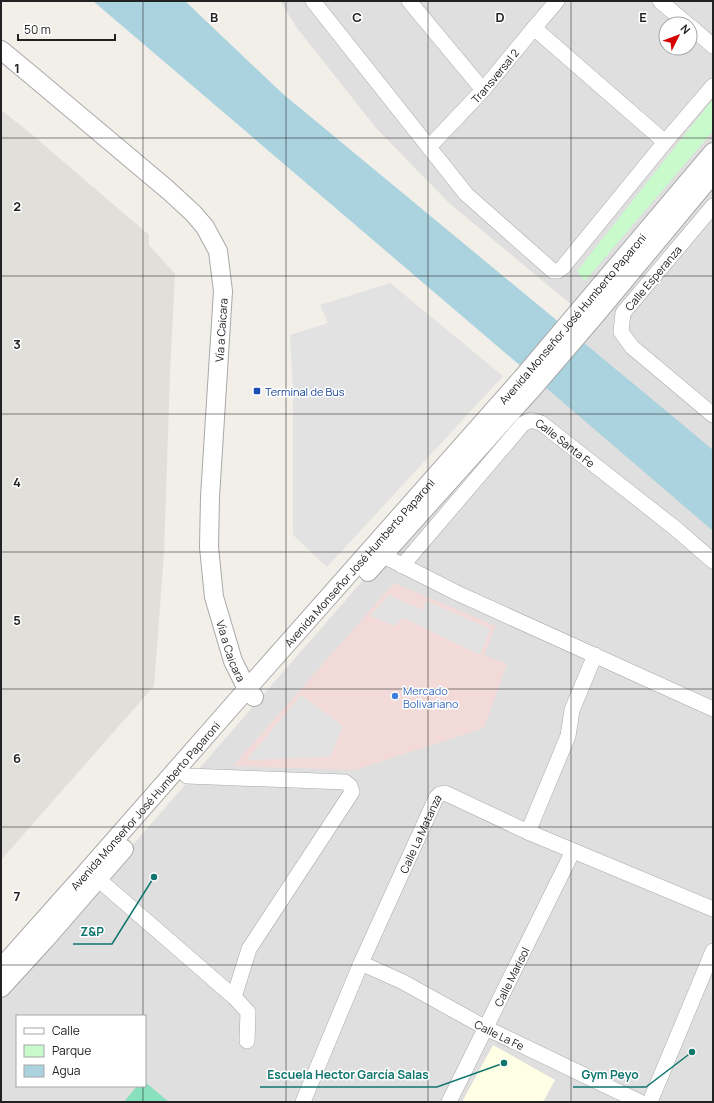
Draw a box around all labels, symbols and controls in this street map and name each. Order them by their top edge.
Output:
text: B [210,8,218,26]
text: C [352,8,362,26]
text: D [495,8,505,26]
text: E [639,8,647,26]
scale bar [18,16,115,42]
north arrow [658,16,698,56]
text: 50 m [24,21,51,38]
text: N [678,21,694,37]
street label: Transversal 2 [467,45,522,106]
text: 1 [14,59,20,77]
text: 2 [13,197,21,215]
street label: Avenida Monseñor José Humberto Paparoni [495,230,649,407]
street label: Calle Esperanza [621,242,685,314]
street label: Vía a Caicara [211,297,231,363]
text: 3 [13,335,21,353]
place label: Terminal de Bus [265,384,345,399]
marker: Terminal de Bus [252,386,262,396]
street label: Calle Santa Fe [534,414,599,471]
text: 4 [13,473,21,491]
street label: Avenida Monseñor José Humberto Paparoni [281,475,437,650]
text: 5 [13,611,21,629]
street label: Vía a Caicara [214,618,249,684]
place label: Mercado Bolivariano [403,683,459,711]
marker: Mercado Bolivariano [390,691,400,701]
street label: Avenida Monseñor José Humberto Paparoni [67,718,223,893]
text: 6 [13,749,21,767]
street label: Calle La Matanza [395,790,444,876]
text: 7 [14,887,21,905]
callout: Z&P [73,920,112,944]
text: Z&P [80,923,104,940]
street label: Calle Marisol [490,944,532,1009]
legend [16,1015,146,1087]
street label: Calle La Fe [472,1016,527,1053]
text: Calle [52,1022,80,1039]
text: Parque [52,1042,91,1059]
text: Agua [52,1062,81,1079]
callout: Escuela Hector García Salas [260,1063,437,1087]
callout: Gym Peyo [573,1063,646,1087]
text: Escuela Hector García Salas [267,1066,429,1083]
text: Gym Peyo [581,1066,639,1083]

